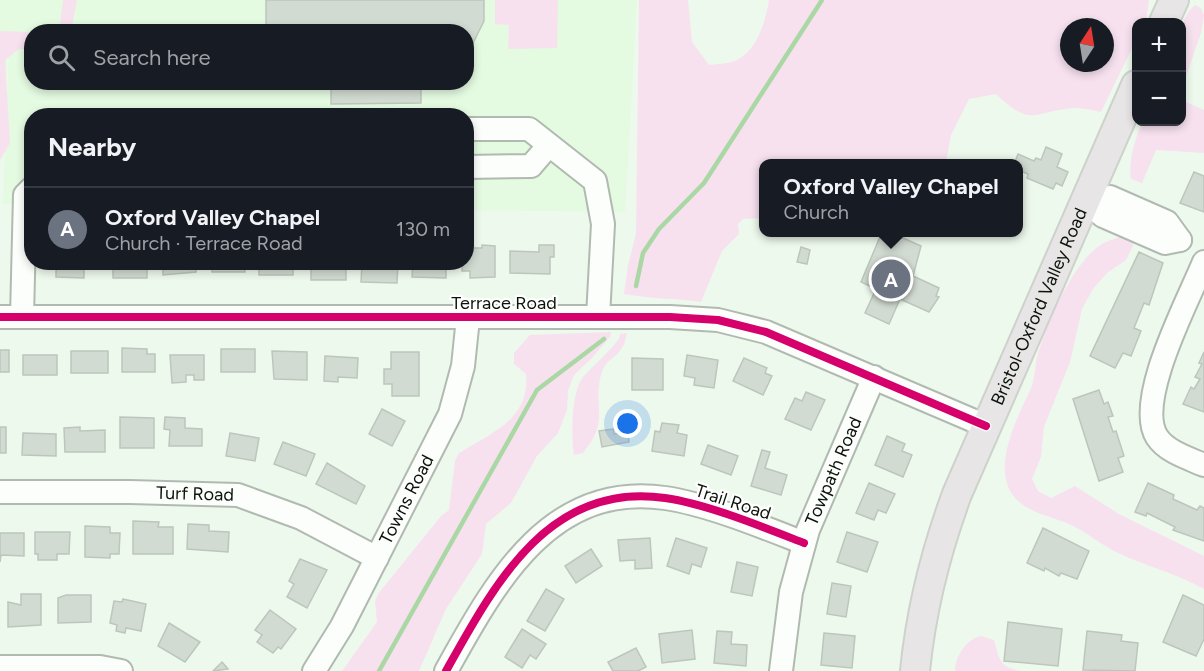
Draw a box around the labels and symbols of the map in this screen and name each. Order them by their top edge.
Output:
north arrow [1060,18,1114,72]
street label: Bristol-Oxford Valley Road [986,205,1092,409]
pin: A [872,256,910,302]
street label: Terrace Road [451,292,557,314]
your location [613,409,642,438]
street label: Towpath Road [800,414,866,529]
street label: Towns Road [375,451,438,548]
street label: Trail Road [692,479,774,525]
street label: Turf Road [156,482,234,506]

